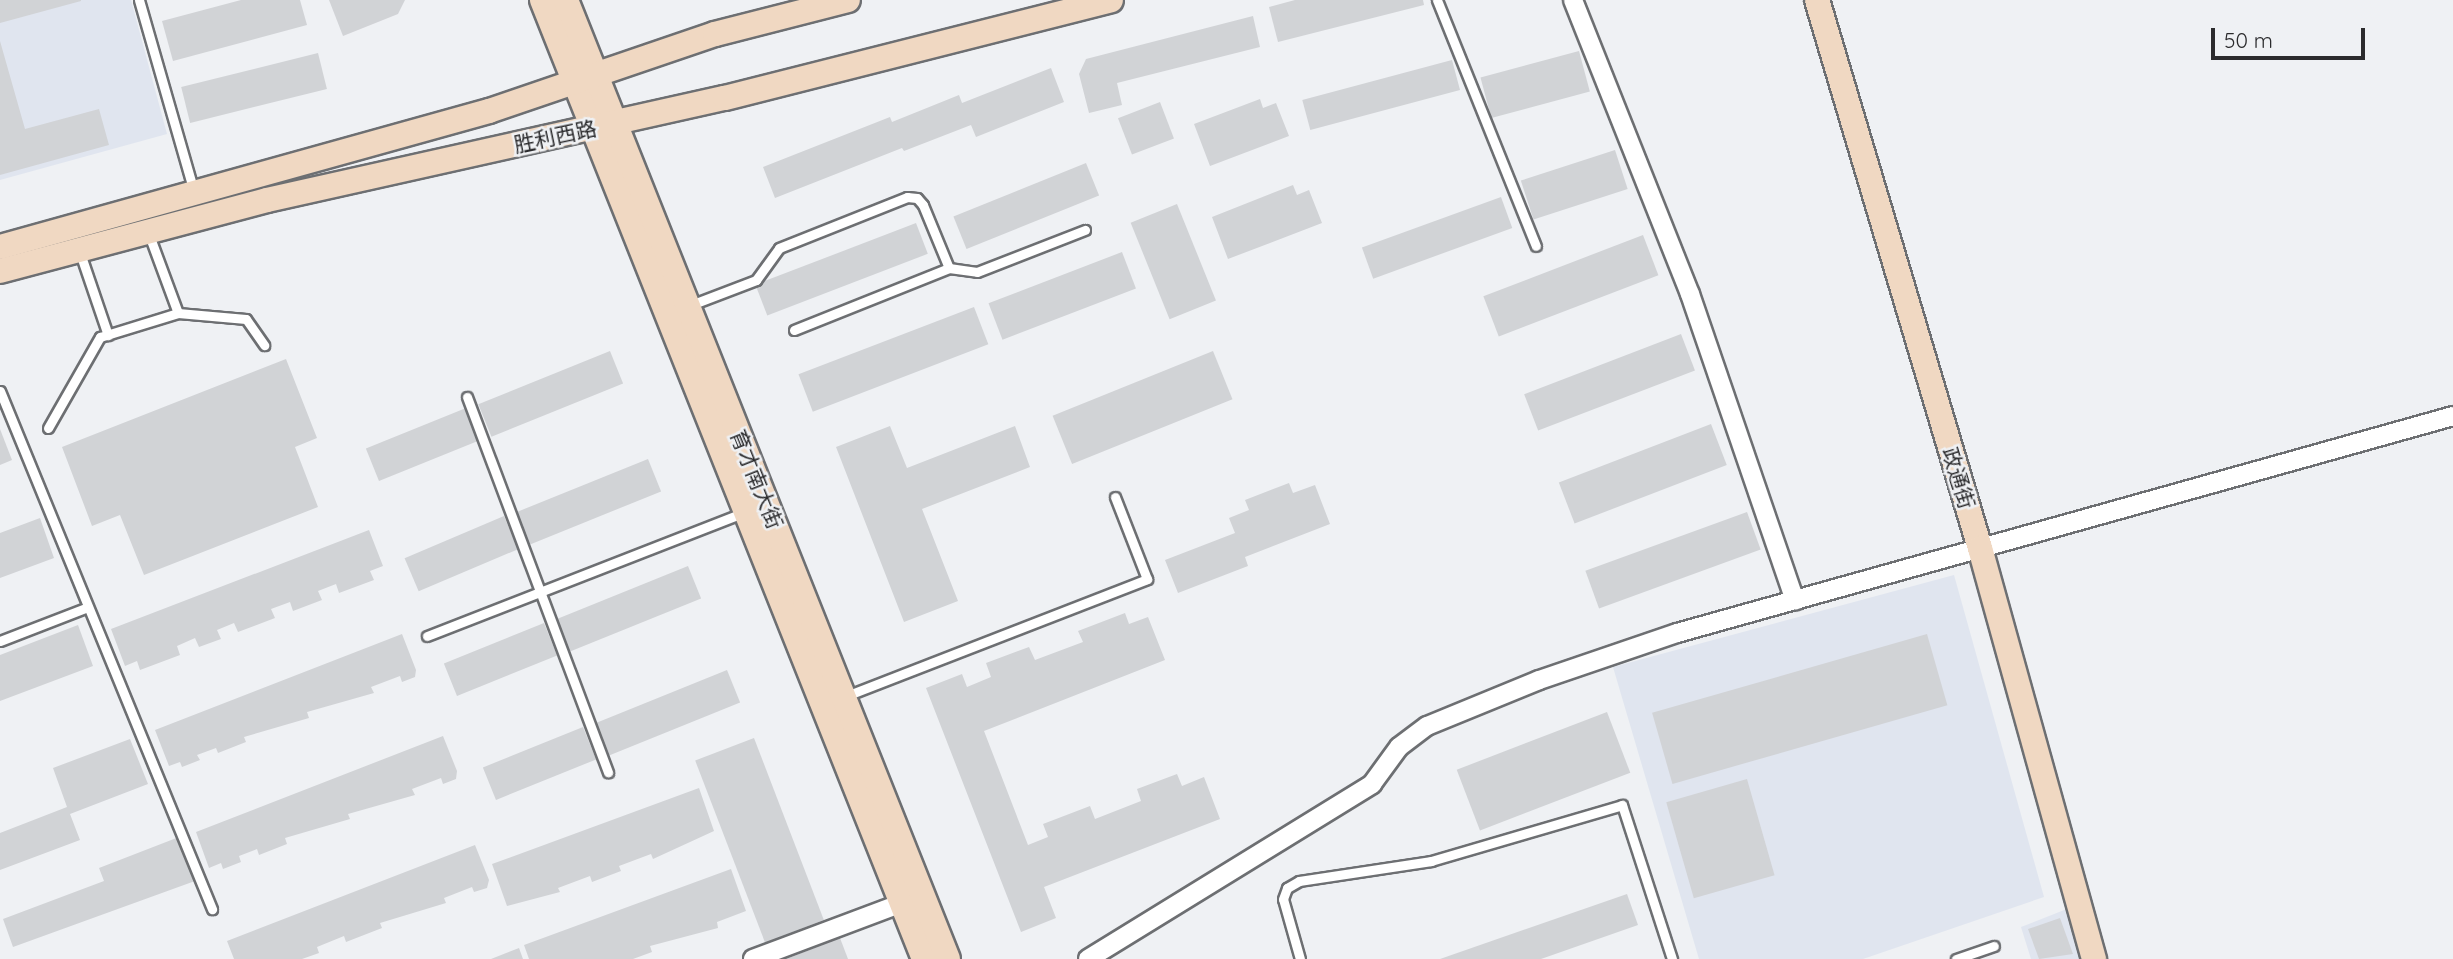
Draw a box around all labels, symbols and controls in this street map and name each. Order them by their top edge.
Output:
scale bar [2215,14,2369,58]
text: 50 m [2224,27,2273,53]
street label: 胜利西路 [511,115,599,157]
street label: 育才南大街 [726,426,788,532]
street label: 政通街 [1938,444,1980,512]

